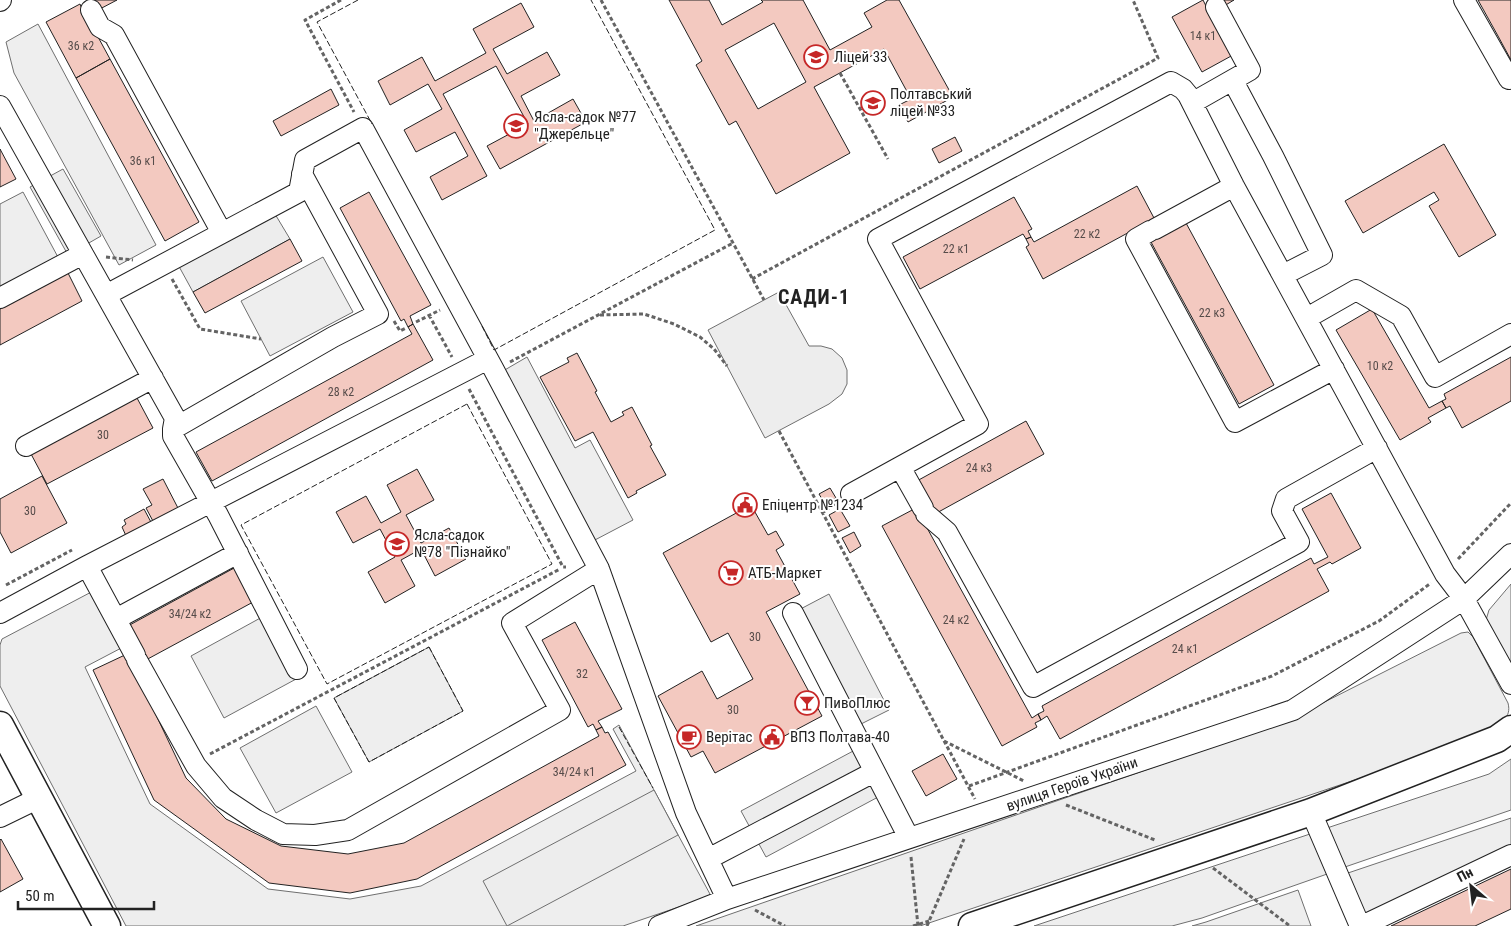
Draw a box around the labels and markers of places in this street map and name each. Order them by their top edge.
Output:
school or university icon: Ліцей 33 [803,44,829,70]
place label: Ліцей 33 [834,48,887,66]
place label: Полтавський ліцей №33 [890,85,972,120]
school or university icon: Полтавський ліцей №33 [860,90,886,116]
place label: Ясла-садок №77 "Джерельце" [534,108,636,143]
school or university icon: Ясла-садок №77 "Джерельце" [503,113,529,139]
public building icon: Епіцентр №1234 [732,492,758,518]
place label: Епіцентр №1234 [762,496,863,514]
place label: Ясла-садок №78 "Пізнайко" [414,526,511,561]
school or university icon: Ясла-садок №78 "Пізнайко" [384,531,410,557]
supermarket icon: АТБ-Маркет [718,560,744,586]
place label: АТБ-Маркет [748,564,822,582]
bar icon: ПивоПлюс [794,690,820,716]
place label: ПивоПлюс [824,694,891,712]
cafe icon: Верітас [676,724,702,750]
public building icon: ВПЗ Полтава-40 [759,724,785,750]
place label: Верітас [706,728,753,746]
place label: ВПЗ Полтава-40 [790,728,890,746]

